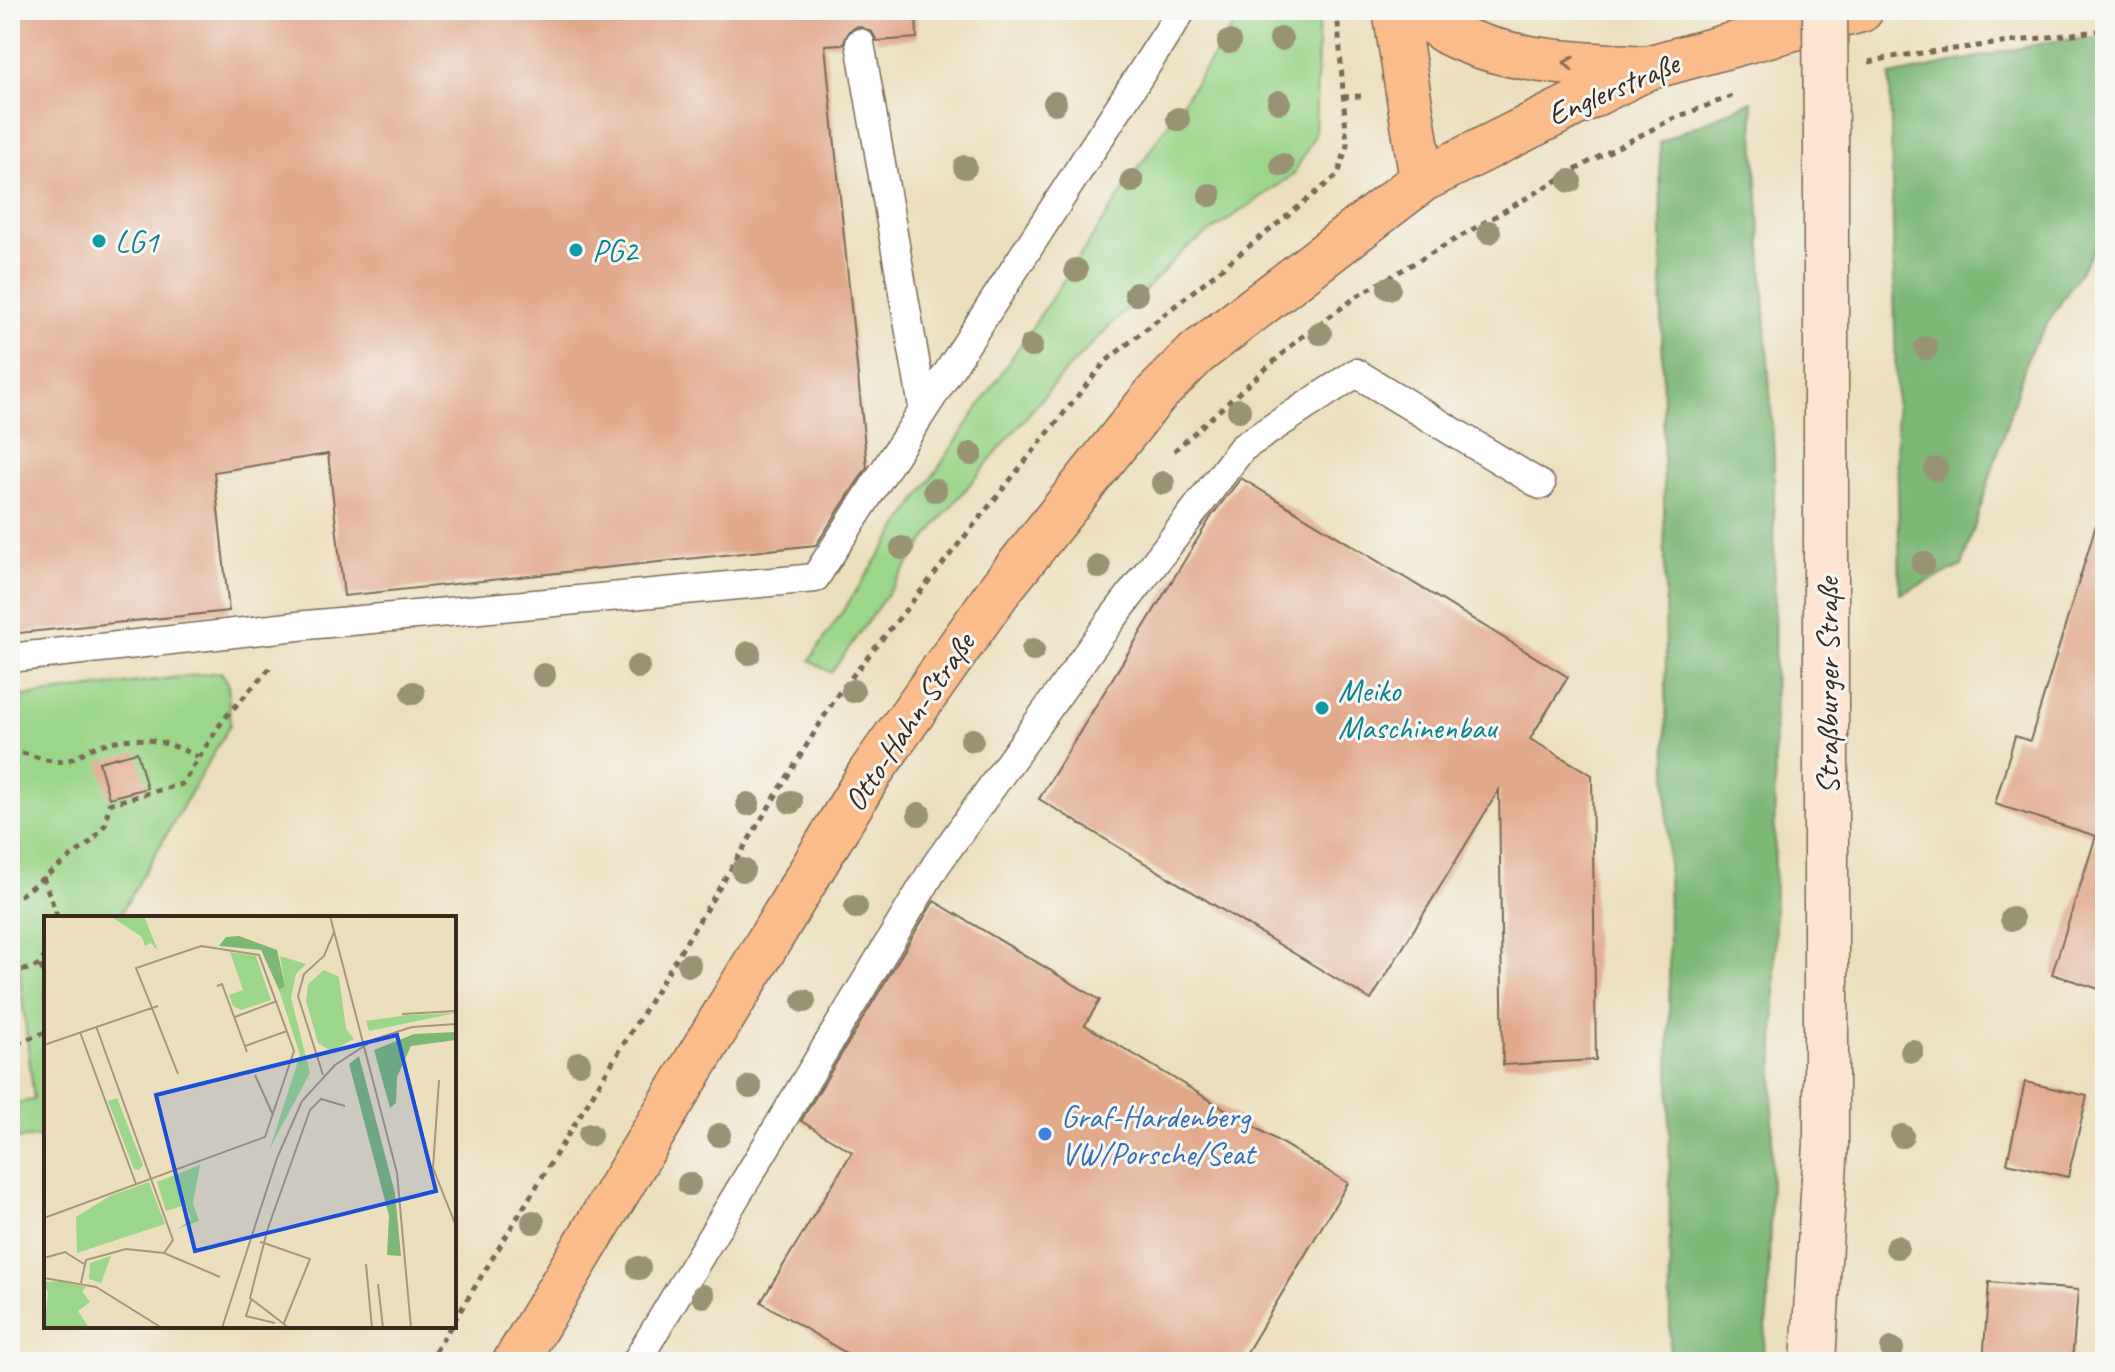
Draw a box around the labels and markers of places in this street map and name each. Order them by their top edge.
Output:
place label: LG1 [115,221,160,262]
place label: PG2 [592,230,640,271]
marker: LG1 [90,232,108,250]
marker: PG2 [567,241,585,259]
place label: Meiko Maschinenbau [1338,670,1499,748]
marker: Meiko Maschinenbau [1313,699,1331,717]
place label: Graf-Hardenberg VW/Porsche/Seat [1061,1096,1258,1174]
marker: Graf-Hardenberg VW/Porsche/Seat [1036,1125,1054,1143]

